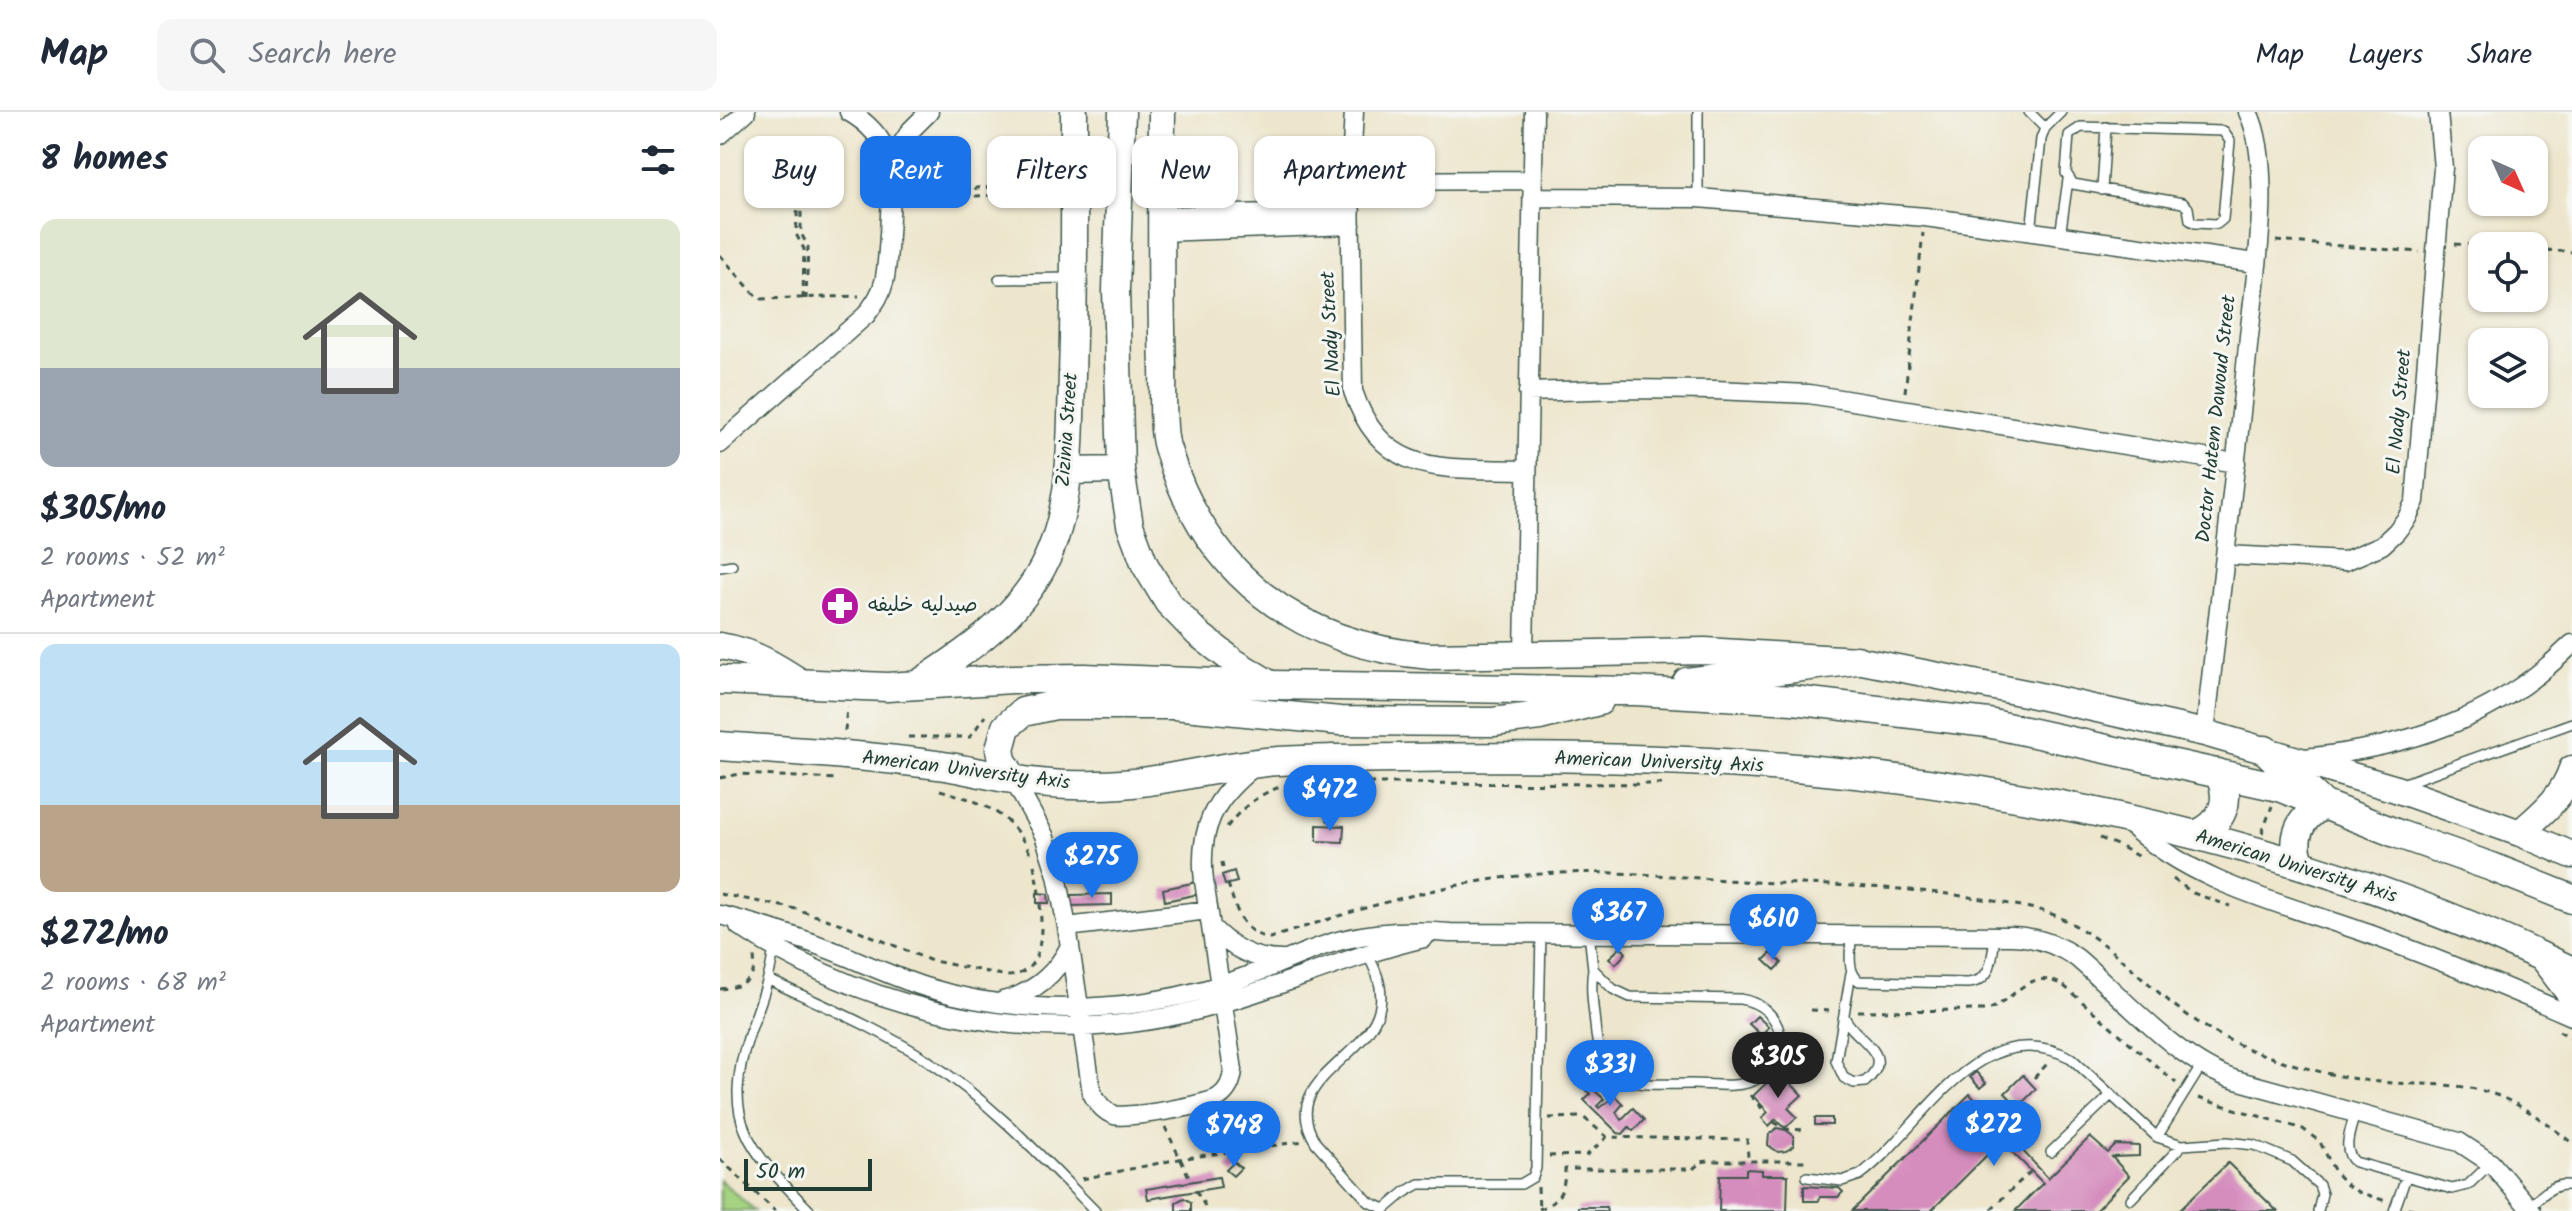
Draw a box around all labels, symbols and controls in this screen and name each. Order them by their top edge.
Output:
search box [157,19,717,91]
text: Map [40,25,109,85]
text: Search here [249,31,396,79]
icon: search [185,33,229,77]
text: Map [2255,33,2304,78]
text: Layers [2348,33,2423,78]
text: Share [2467,33,2532,78]
text: 8 homes [40,133,168,187]
chip: Buy [744,136,844,208]
chip: Rent [860,136,971,208]
chip: Filters [987,136,1116,208]
chip: New [1132,136,1238,208]
chip: Apartment [1254,136,1435,208]
north arrow [2468,136,2548,216]
map controls [2468,136,2548,408]
icon: filters [636,138,680,182]
button: locate [2468,232,2548,312]
street label: El Nady Street [1313,270,1351,398]
icon: home [288,271,432,415]
street label: Doctor Hatem Dawoud Street [2188,293,2246,544]
button: layers [2468,328,2548,408]
street label: El Nady Street [2379,348,2421,476]
street label: Zizinia Street [1048,372,1088,488]
text: $305/mo [40,483,166,537]
text: 2 rooms · 52 m² [40,537,225,579]
text: Apartment [40,579,155,621]
pharmacy icon: صيدليه خليفه [819,585,861,627]
place label: صيدليه خليفه [868,590,978,622]
icon: home [288,696,432,840]
street label: American University Axis [860,742,1072,800]
street label: American University Axis [1554,743,1765,783]
pin: $472 [1283,765,1377,833]
text: $472 [1302,770,1359,812]
street label: American University Axis [2191,821,2401,913]
pin: $275 [1045,832,1139,900]
text: $275 [1064,837,1120,879]
pin: $367 [1571,888,1665,956]
text: $367 [1590,893,1646,935]
pin: $610 [1726,894,1820,962]
text: $610 [1748,899,1798,941]
text: $272/mo [40,908,169,962]
text: 2 rooms · 68 m² [40,962,226,1004]
text: Apartment [40,1004,155,1046]
pin: $305 [1731,1032,1825,1100]
text: $305 [1750,1037,1806,1079]
pin: $331 [1563,1040,1657,1108]
text: $331 [1584,1045,1636,1087]
pin: $272 [1947,1100,2041,1168]
pin: $748 [1187,1101,1281,1169]
text: $272 [1965,1105,2023,1147]
text: $748 [1205,1106,1263,1148]
scale bar [744,1155,872,1191]
text: 50 m [756,1155,805,1190]

